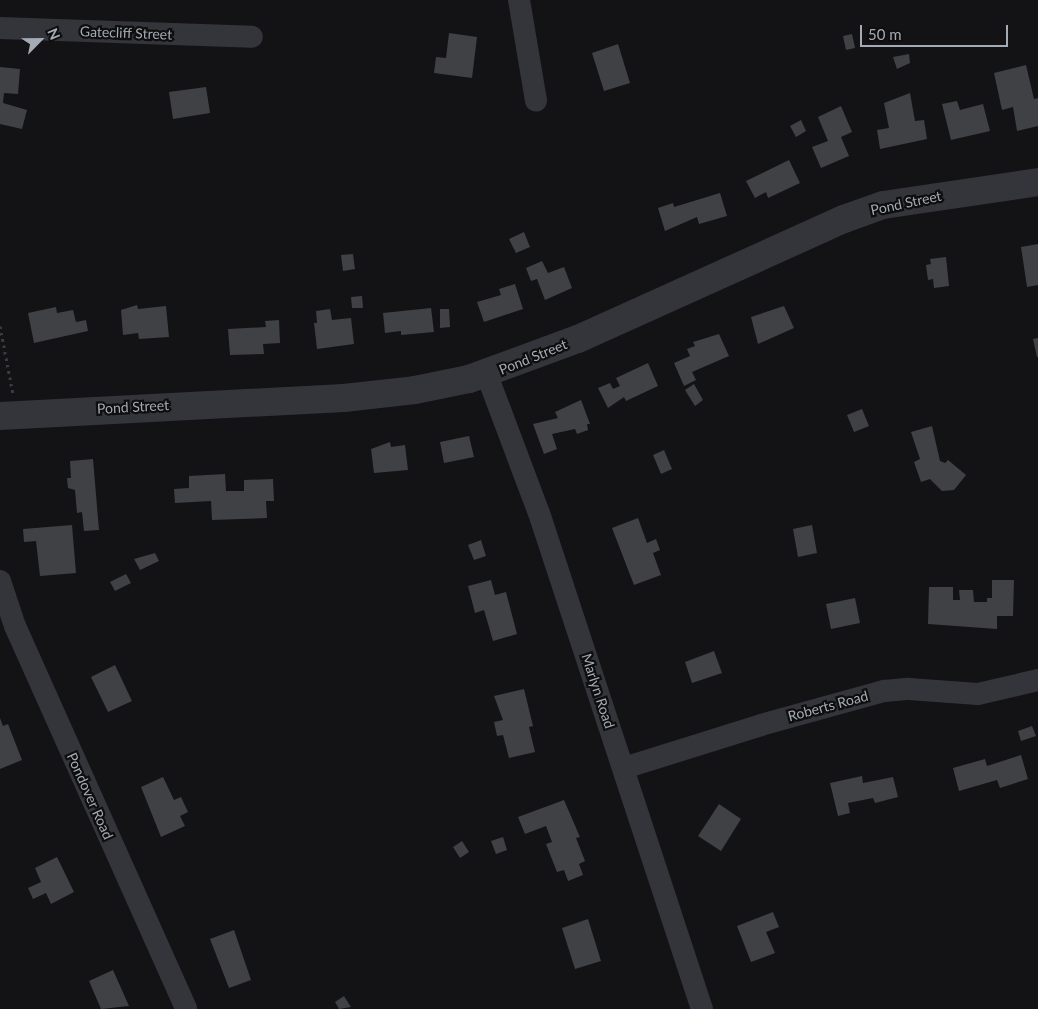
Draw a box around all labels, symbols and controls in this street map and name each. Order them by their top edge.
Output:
north arrow [15,15,65,65]
scale bar [863,15,1010,47]
street label: Gatecliff Street [79,23,173,43]
text: 50 m [868,25,902,43]
text: N [44,26,64,42]
street label: Pond Street [869,187,943,219]
street label: Pond Street [496,336,570,378]
street label: Pond Street [97,397,169,417]
street label: Marlyn Road [578,651,618,731]
street label: Roberts Road [786,687,870,725]
street label: Pondover Road [63,750,117,842]

